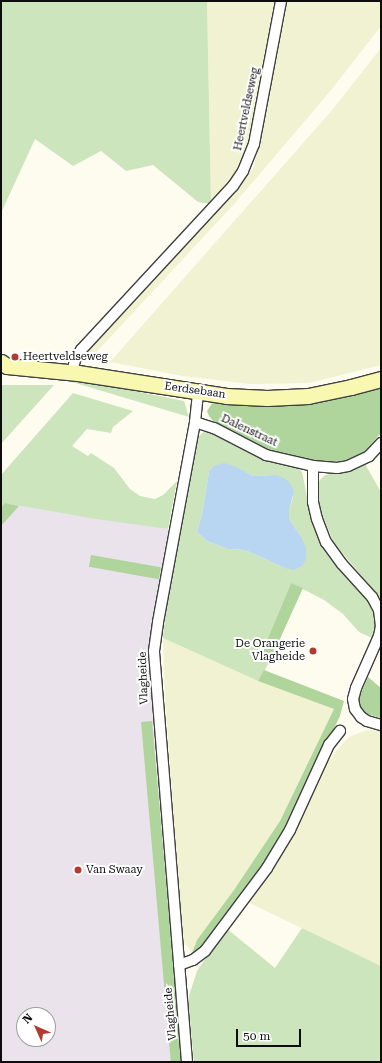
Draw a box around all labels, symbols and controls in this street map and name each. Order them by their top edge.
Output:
street label: Heertveldseweg [232,66,262,152]
place label: Heertveldseweg [23,350,108,364]
marker: Heertveldseweg [10,352,20,362]
street label: Eerdsebaan [164,380,226,402]
street label: Dalenstraat [219,412,279,450]
place label: De Orangerie Vlagheide [235,638,305,664]
marker: De Orangerie Vlagheide [308,646,318,656]
street label: Vlagheide [136,651,152,705]
place label: Van Swaay [86,863,143,877]
marker: Van Swaay [73,865,83,875]
street label: Vlagheide [162,987,180,1041]
north arrow [16,1007,56,1047]
text: N [20,1011,35,1026]
scale bar [238,1021,303,1047]
text: 50 m [243,1029,270,1043]

